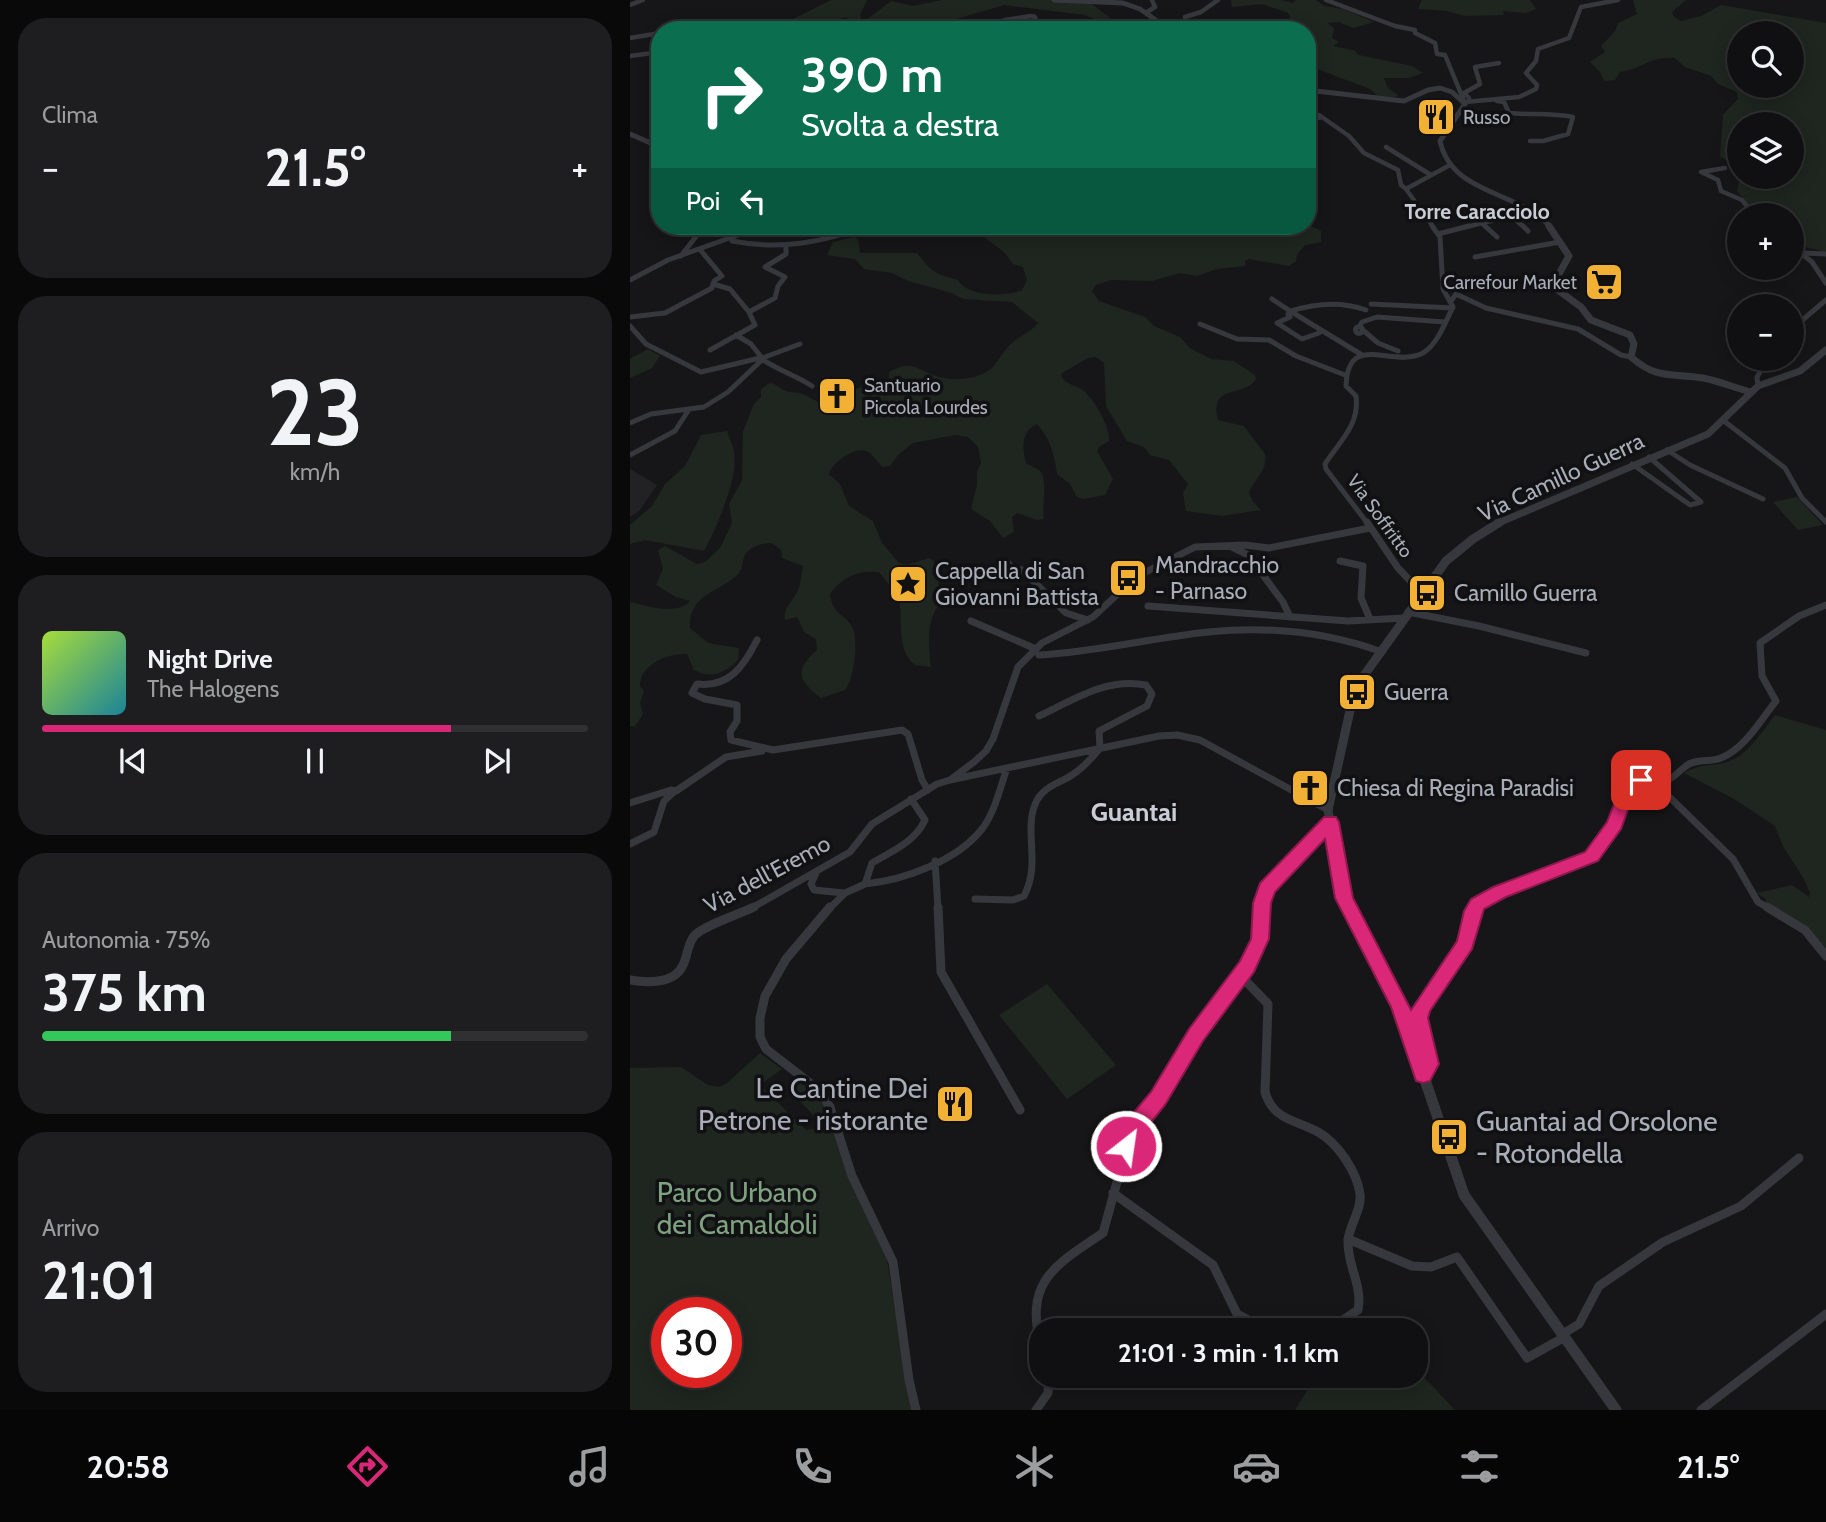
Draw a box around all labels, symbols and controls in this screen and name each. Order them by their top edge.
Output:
map controls [1727,21,1804,371]
button: search [1727,21,1804,98]
text: 390 m [801,45,943,104]
icon: right [686,49,777,140]
restaurant icon: Russo [1415,96,1457,138]
text: Clima [42,101,98,129]
text: Svolta a destra [801,105,999,144]
place label: Russo [1463,106,1510,129]
button: layers [1727,112,1804,189]
text: 21.5° [264,136,366,199]
text: − [42,144,59,191]
text: + [571,144,588,191]
icon: left [734,182,772,220]
text: Poi [686,185,720,217]
district label: Torre Caracciolo [1404,199,1550,224]
button: + [1727,203,1804,280]
supermarket icon: Carrefour Market [1583,261,1625,303]
place label: Carrefour Market [1443,271,1578,294]
button: − [1727,294,1804,371]
text: 23 [266,357,364,468]
place label: Santuario Piccola Lourdes [864,374,988,419]
church icon: Santuario Piccola Lourdes [816,375,858,417]
street label: Via Camillo Guerra [1474,426,1648,528]
text: km/h [290,458,340,486]
street label: Via Soffritto [1342,470,1418,562]
place label: Mandracchio - Parnaso [1155,551,1279,605]
place label: Cappella di San Giovanni Battista [935,557,1099,611]
bus stop icon: Mandracchio - Parnaso [1107,557,1149,599]
place icon: Cappella di San Giovanni Battista [887,563,929,605]
bus stop icon: Camillo Guerra [1406,572,1448,614]
place label: Camillo Guerra [1454,579,1597,607]
text: Night Drive [147,643,273,675]
bus stop icon: Guerra [1336,671,1378,713]
text: The Halogens [147,675,279,703]
place label: Guerra [1384,678,1449,706]
icon: previous [114,742,152,780]
icon: pause [296,742,334,780]
icon: next [478,742,516,780]
pin [1611,750,1671,810]
icon: arrive [1622,761,1660,799]
church icon: Chiesa di Regina Paradisi [1289,767,1331,809]
place label: Chiesa di Regina Paradisi [1337,774,1574,802]
district label: Guantai [1091,796,1177,828]
street label: Via dell'Eremo [699,829,835,919]
text: Autonomia · 75% [42,926,210,954]
text: 375 km [42,961,207,1024]
place label: Le Cantine Dei Petrone - ristorante [698,1071,928,1137]
restaurant icon: Le Cantine Dei Petrone - ristorante [934,1083,976,1125]
place label: Guantai ad Orsolone - Rotondella [1476,1104,1718,1170]
position arrow [1089,1109,1163,1183]
bus stop icon: Guantai ad Orsolone - Rotondella [1428,1116,1470,1158]
park label: Parco Urbano dei Camaldoli [657,1175,817,1241]
text: Arrivo [42,1214,99,1242]
text: 21:01 [42,1249,156,1312]
speed limit sign: 30 [651,1297,742,1388]
text: 21:01 · 3 min · 1.1 km [1118,1337,1339,1369]
icon: directions [343,1442,392,1491]
icon: music [565,1442,614,1491]
icon: phone [788,1442,837,1491]
icon: climate [1010,1442,1059,1491]
icon: car [1232,1442,1281,1491]
icon: filters [1455,1442,1504,1491]
text: 20:58 [87,1447,170,1486]
text: 21.5° [1677,1447,1739,1486]

